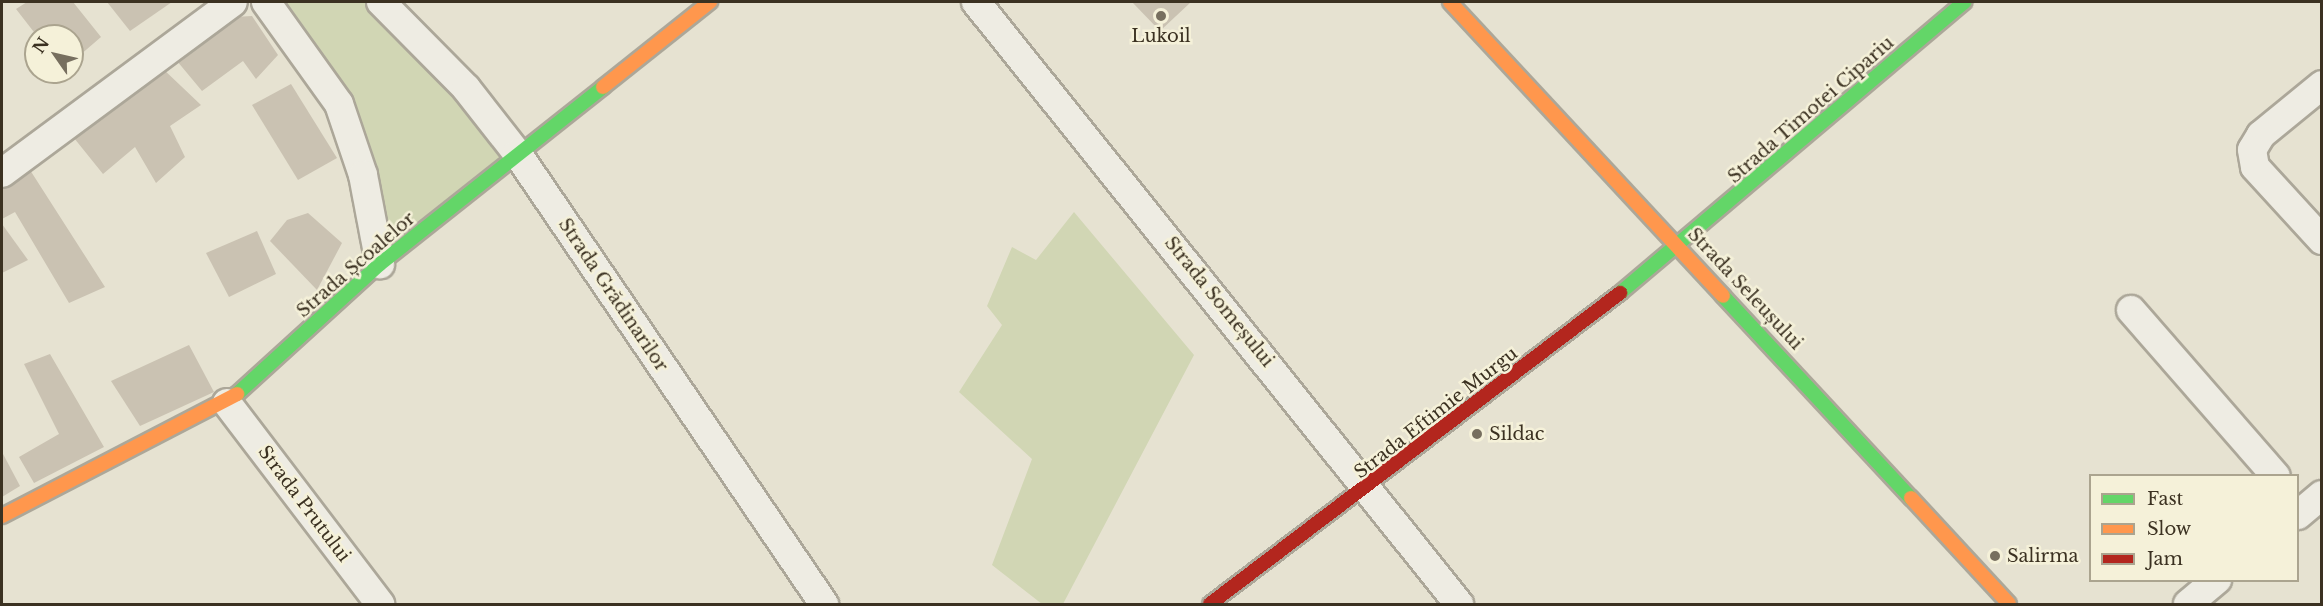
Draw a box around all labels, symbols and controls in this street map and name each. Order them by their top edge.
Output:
marker: Lukoil [1154,9,1168,23]
north arrow [24,24,84,84]
place label: Lukoil [1131,25,1191,47]
street label: Strada Timotei Cipariu [1723,32,1899,188]
text: N [28,33,53,57]
street label: Strada Școalelor [292,208,420,322]
street label: Strada Grădinarilor [554,214,672,376]
street label: Strada Seleușului [1683,224,1807,354]
street label: Strada Someșului [1160,232,1278,372]
street label: Strada Eftimie Murgu [1350,343,1522,483]
place label: Sildac [1489,423,1544,445]
marker: Sildac [1470,427,1484,441]
street label: Strada Prutului [253,442,355,566]
legend [2089,474,2299,582]
text: Fast [2147,488,2183,510]
text: Slow [2147,518,2191,540]
place label: Salirma [2007,545,2078,567]
text: Jam [2147,548,2183,570]
marker: Salirma [1988,549,2002,563]

